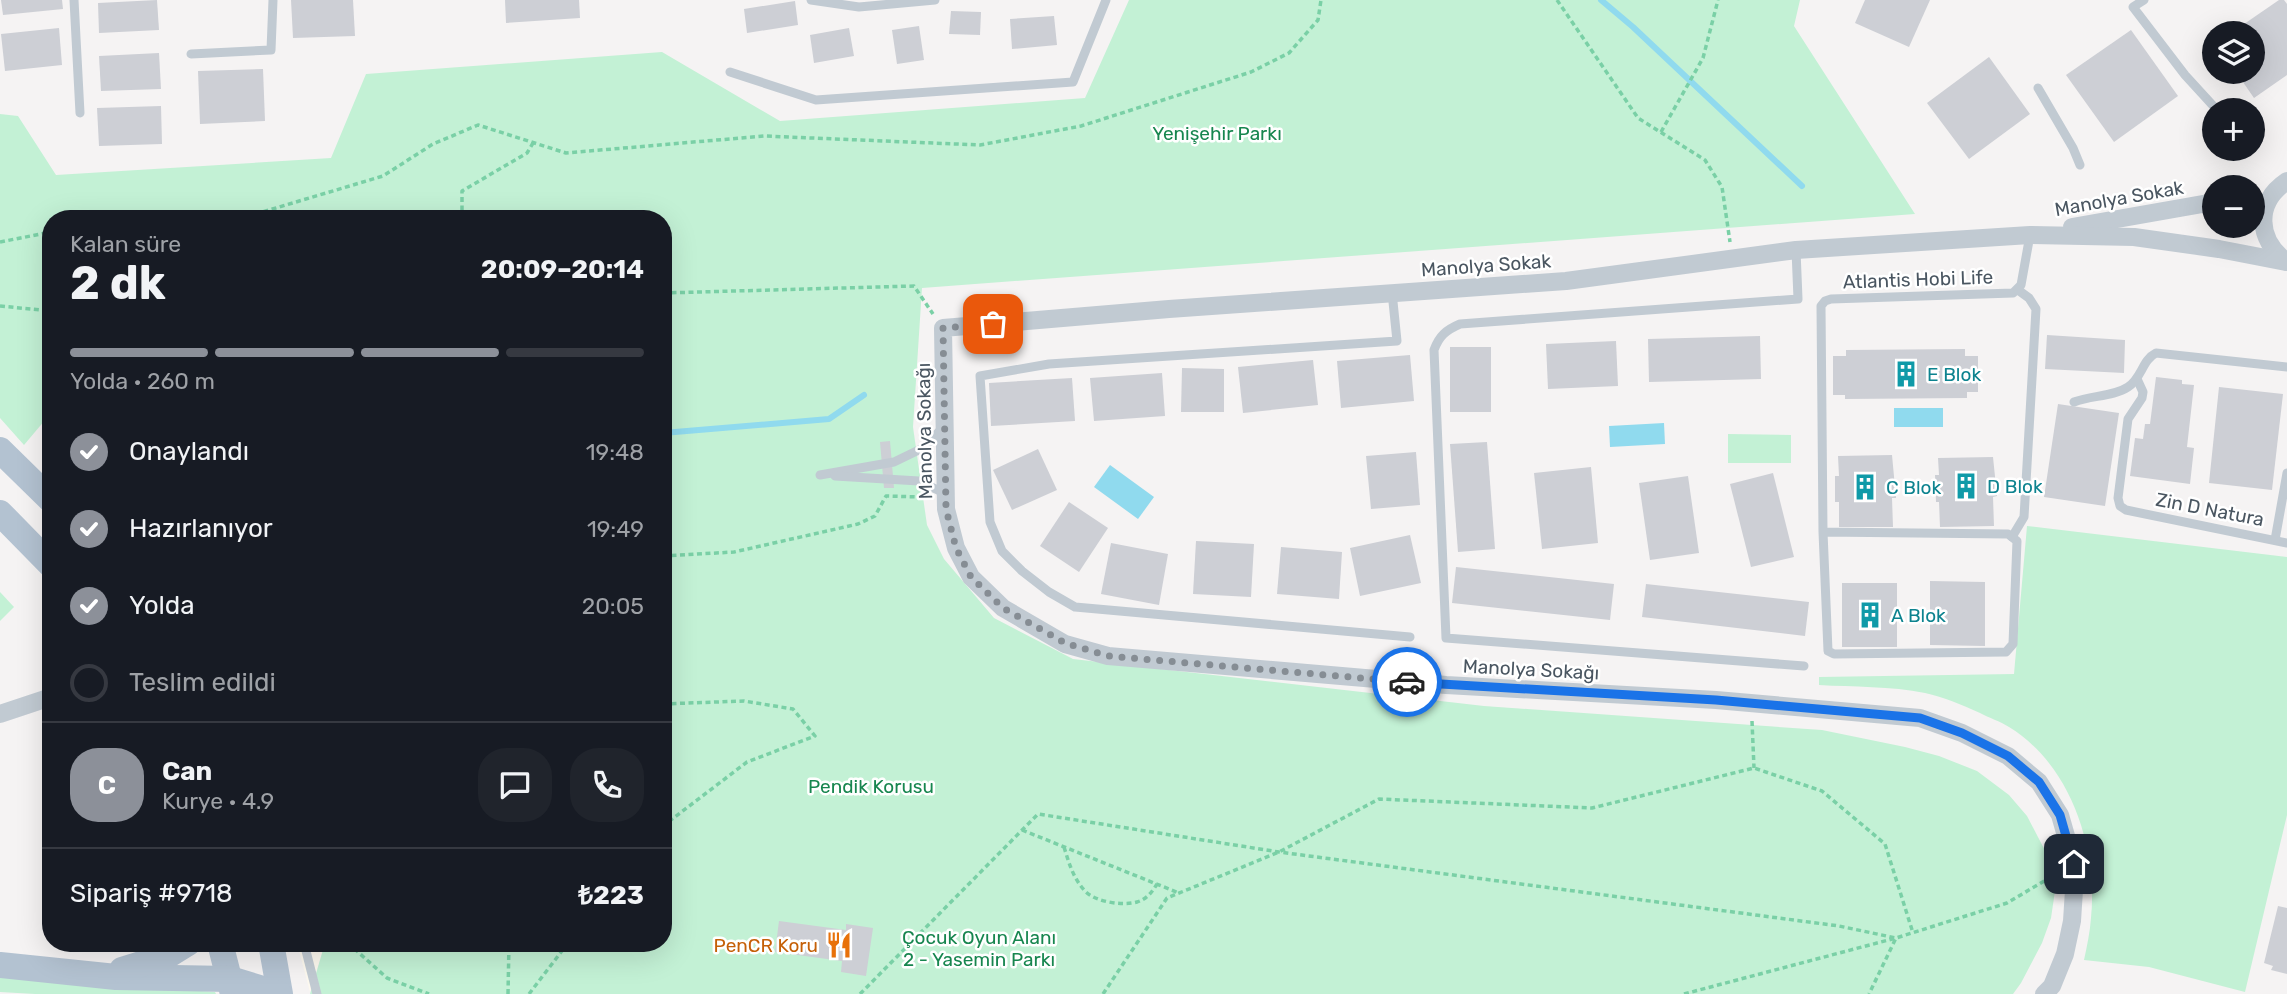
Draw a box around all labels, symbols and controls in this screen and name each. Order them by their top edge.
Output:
map controls [2202,21,2265,238]
button: layers [2202,21,2265,84]
button: + [2202,98,2265,161]
park label: Yenişehir Parkı [1152,122,1282,145]
button: − [2202,175,2265,238]
street label: Manolya Sokak [2053,176,2186,221]
text: Kalan süre [70,230,181,258]
street label: Manolya Sokak [1420,249,1552,282]
text: 20:09–20:14 [481,254,644,285]
text: 2 dk [70,256,166,311]
street label: Atlantis Hobi Life [1842,265,1994,294]
pin [963,294,1023,354]
icon: bag [974,305,1012,343]
building icon: E Blok [1891,359,1921,389]
street label: Manolya Sokağı [912,362,937,500]
place label: E Blok [1927,363,1981,386]
text: Yolda · 260 m [70,367,215,395]
icon: check [70,433,108,471]
text: Onaylandı [129,436,249,467]
text: 19:48 [586,438,644,466]
building icon: D Blok [1951,471,1981,501]
building icon: C Blok [1850,472,1880,502]
place label: D Blok [1987,475,2043,498]
place label: C Blok [1886,476,1942,499]
street label: Zin D Natura [2154,488,2266,531]
icon: check [70,510,108,548]
text: Hazırlanıyor [129,513,273,544]
text: 19:49 [587,515,644,543]
icon: check [70,587,108,625]
text: Yolda [129,590,195,621]
text: 20:05 [582,592,644,620]
building icon: A Blok [1855,600,1885,630]
place label: A Blok [1891,604,1946,627]
courier [1372,647,1442,717]
street label: Manolya Sokağı [1462,654,1600,685]
icon: car [1388,663,1426,701]
text: Teslim edildi [129,667,276,698]
button: chat [478,748,552,822]
button: phone [570,748,644,822]
text: Can [162,756,212,787]
text: C [98,770,116,801]
park label: Pendik Korusu [808,775,934,798]
text: Kurye · 4.9 [162,787,274,815]
pin [2044,834,2104,894]
icon: home [2055,845,2093,883]
text: Sipariş #9718 [70,878,233,909]
text: ₺223 [578,880,644,911]
park label: Çocuk Oyun Alanı 2 - Yasemin Parkı [902,926,1056,971]
restaurant icon: PenCR Koru [824,930,854,960]
place label: PenCR Koru [714,934,818,957]

